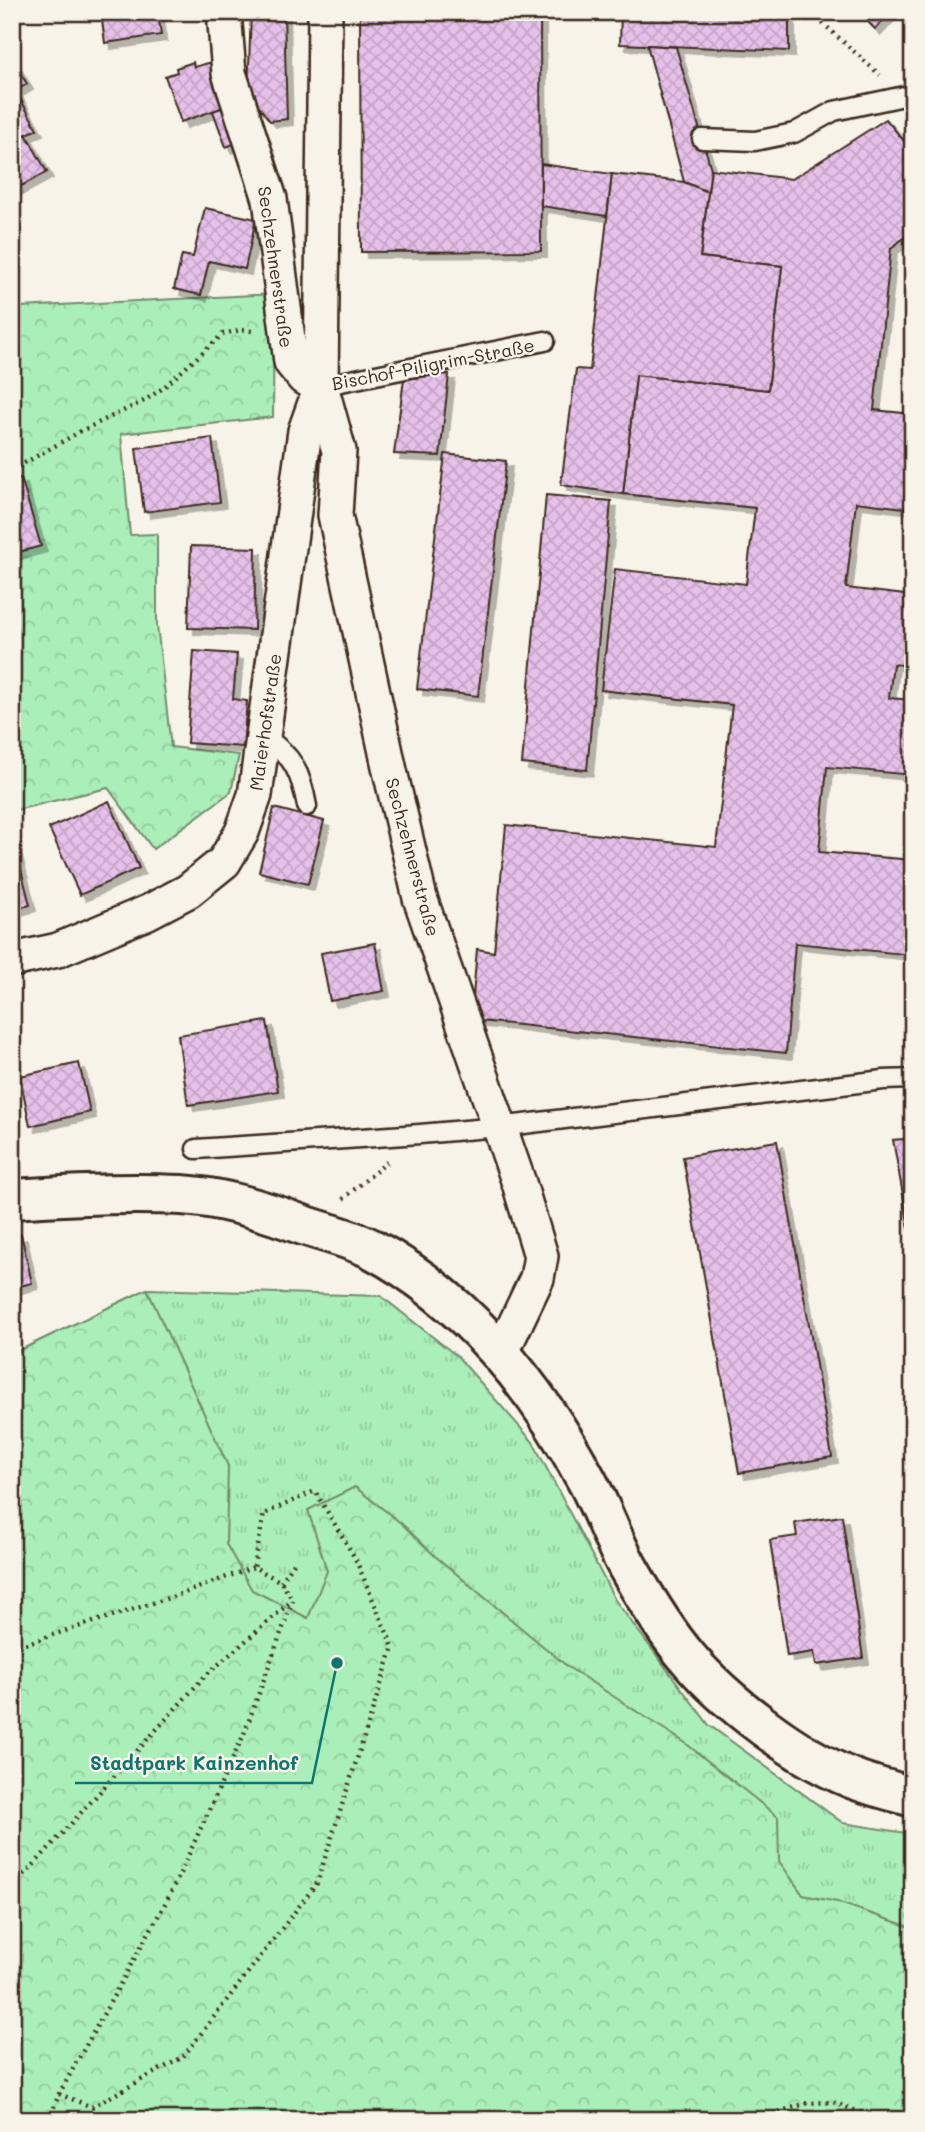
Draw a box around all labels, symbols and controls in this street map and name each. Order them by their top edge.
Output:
street label: Sechzehnerstraße [253,185,299,349]
street label: Bischof-Piligrim-Straße [330,333,536,395]
street label: Maierhofstraße [243,652,287,792]
street label: Sechzehnerstraße [380,775,446,939]
callout: Stadtpark Kainzenhof [75,1743,312,1783]
text: Stadtpark Kainzenhof [90,1750,299,1775]

